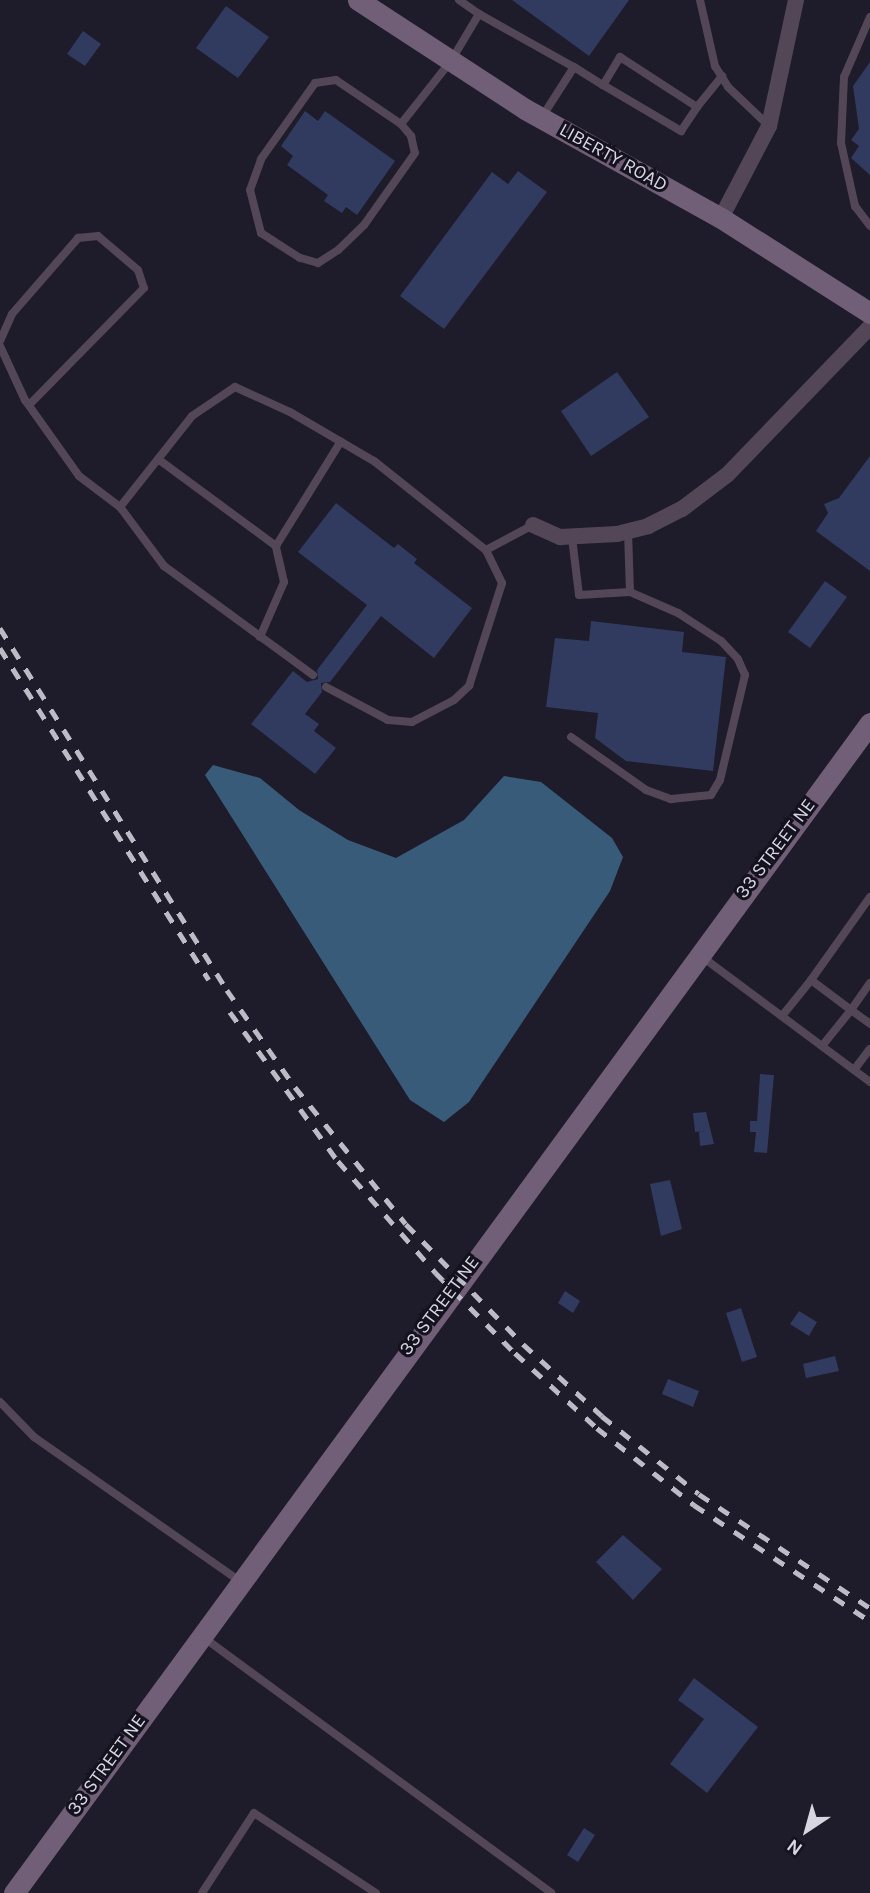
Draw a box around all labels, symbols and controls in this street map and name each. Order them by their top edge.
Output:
street label: LIBERTY ROAD [555,119,671,197]
street label: 33 STREET NE [731,795,821,903]
street label: 33 STREET NE [395,1252,485,1360]
street label: 33 STREET NE [63,1710,151,1820]
north arrow [772,1795,842,1865]
text: N [783,1834,807,1860]

